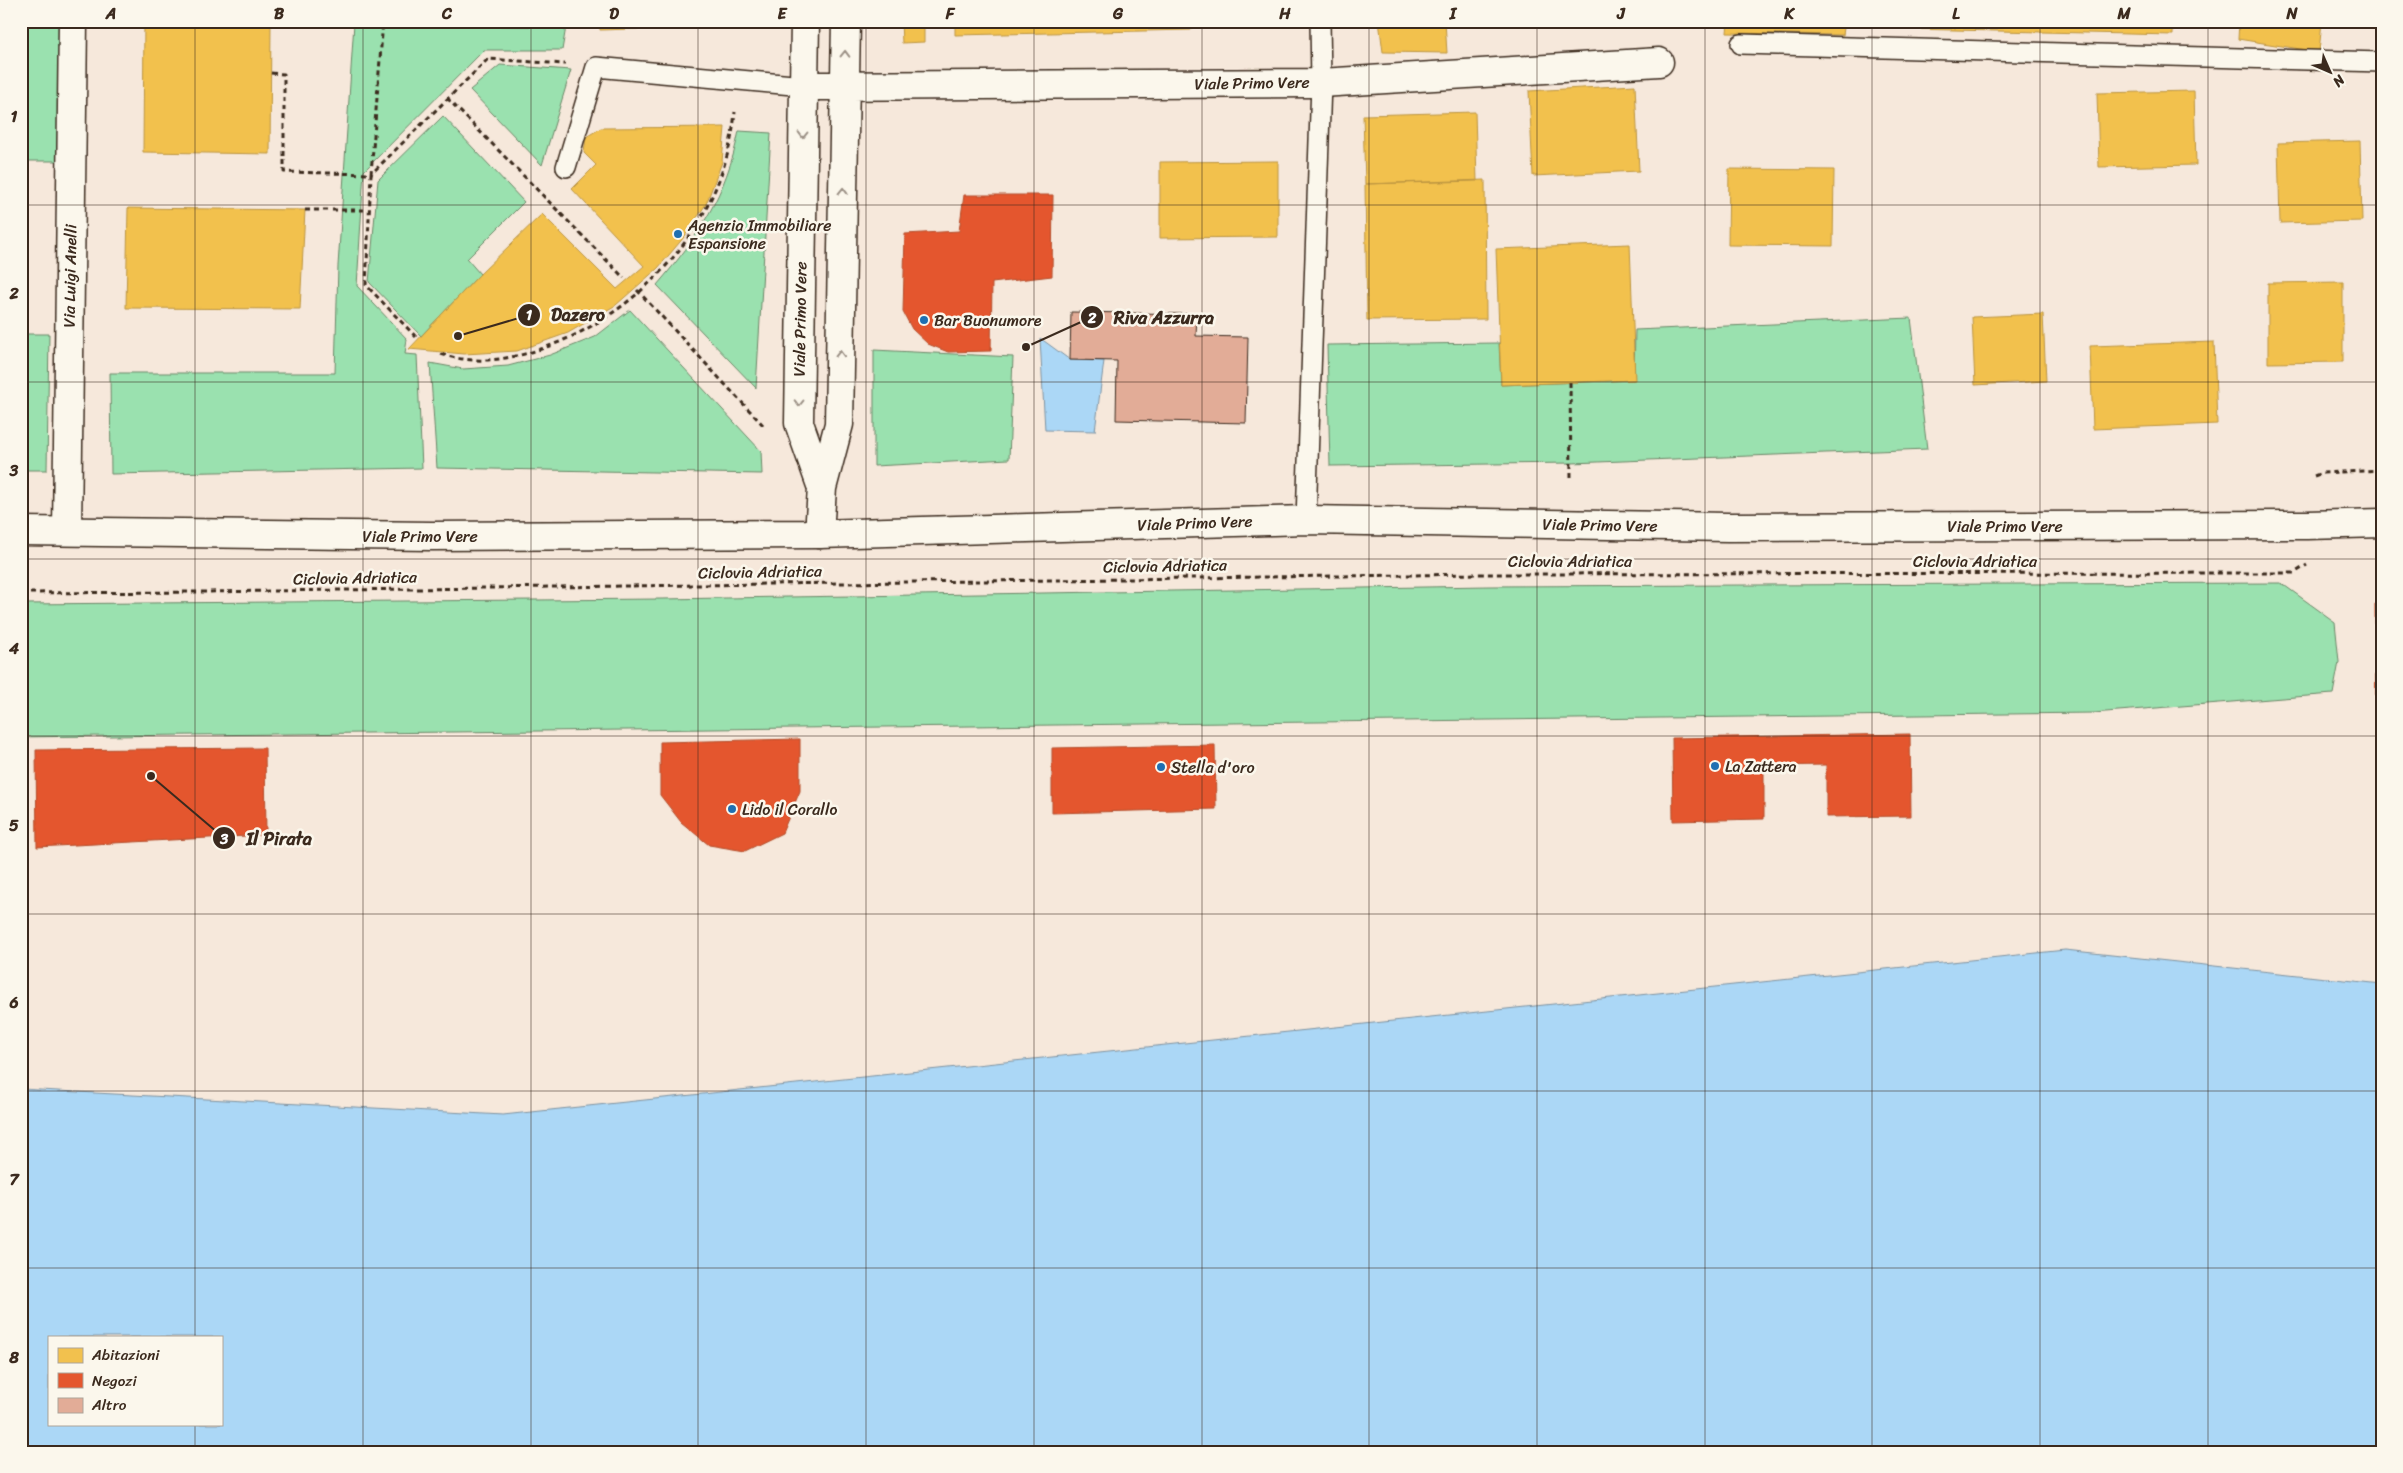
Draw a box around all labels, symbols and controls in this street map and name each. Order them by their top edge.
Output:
text: A [105,0,116,28]
text: B [274,0,285,28]
text: C [441,0,453,28]
text: D [609,0,619,28]
text: E [778,0,788,28]
text: F [945,0,956,28]
text: G [1112,0,1124,28]
text: H [1278,0,1291,28]
text: I [1449,0,1458,28]
text: J [1616,0,1626,28]
text: K [1783,0,1795,28]
text: L [1952,0,1960,28]
text: M [2116,0,2131,28]
text: N [2285,0,2298,28]
north arrow [2306,48,2356,98]
one-way arrow [840,50,851,58]
street label: Viale Primo Vere [1194,67,1310,99]
text: N [2326,68,2352,93]
text: 1 [11,102,18,131]
one-way arrow [798,132,808,139]
one-way arrow [838,187,848,195]
place label: Agenzia Immobiliare Espansione [687,211,831,258]
street label: Via Luigi Anelli [55,223,85,328]
marker: Agenzia Immobiliare Espansione [672,228,684,240]
street label: Viale Primo Vere [784,261,816,377]
text: 2 [8,279,19,308]
callout: Dazero [516,298,615,331]
text: Dazero [551,299,605,331]
callout: Riva Azzurra [1079,301,1225,334]
text: 1 [526,302,533,328]
text: Riva Azzurra [1113,302,1214,334]
text: 2 [1087,305,1097,331]
place label: Bar Buonumore [934,306,1042,335]
marker: Bar Buonumore [918,314,930,326]
one-way arrow [835,350,845,358]
one-way arrow [794,399,804,407]
text: 3 [9,456,19,485]
street label: Viale Primo Vere [1137,506,1253,540]
street label: Viale Primo Vere [1542,509,1658,541]
street label: Viale Primo Vere [1947,512,2063,541]
street label: Viale Primo Vere [362,522,478,551]
street label: Ciclovia Adriatica [1508,547,1633,576]
street label: Ciclovia Adriatica [1913,547,2038,576]
street label: Ciclovia Adriatica [1103,550,1228,582]
street label: Ciclovia Adriatica [698,556,823,588]
street label: Ciclovia Adriatica [293,562,418,594]
text: 4 [8,634,19,663]
place label: La Zattera [1725,752,1797,781]
place label: Stella d'oro [1171,753,1255,782]
marker: La Zattera [1709,760,1721,772]
marker: Stella d'oro [1155,761,1167,773]
place label: Lido il Corallo [742,795,837,824]
marker: Lido il Corallo [726,803,738,815]
text: 5 [9,811,19,840]
callout: Il Pirata [211,822,323,855]
text: Il Pirata [245,823,313,855]
text: 3 [219,826,229,852]
text: 6 [8,988,19,1017]
text: 7 [9,1165,20,1194]
legend [48,1336,222,1426]
text: Abitazioni [91,1342,160,1368]
text: 8 [8,1343,19,1372]
text: Negozi [92,1368,137,1394]
text: Altro [91,1392,127,1418]

